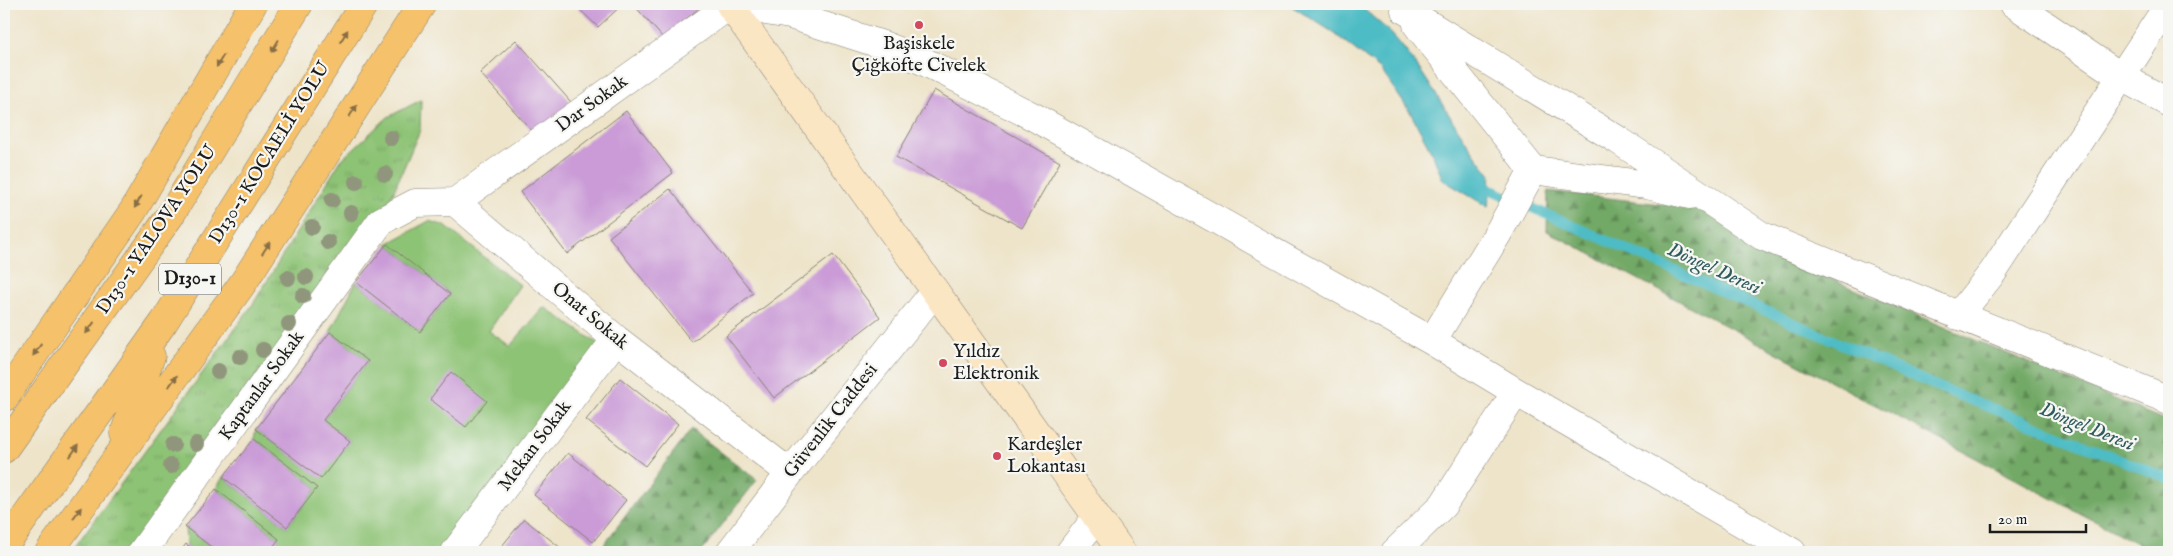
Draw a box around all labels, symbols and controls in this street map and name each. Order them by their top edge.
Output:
marker: Başiskele Çiğköfte Civelek [913,19,925,31]
one-way arrow [339,29,349,43]
place label: Başiskele Çiğköfte Civelek [852,32,987,78]
one-way arrow [270,39,279,52]
one-way arrow [215,55,224,68]
street label: D130-1 KOCAELİ YOLU [204,57,336,249]
street label: Dar Sokak [551,69,633,138]
one-way arrow [349,104,358,118]
street label: D130-1 YALOVA YOLU [92,141,222,319]
one-way arrow [134,195,143,208]
water label: Döngel Deresi [1663,237,1766,302]
one-way arrow [261,241,271,255]
road number: D130-1 [159,264,221,294]
street label: Onat Sokak [547,277,634,356]
one-way arrow [85,321,95,335]
street label: Kaptanlar Sokak [214,326,310,446]
place label: Yıldız Elektronik [953,340,1040,386]
one-way arrow [32,343,42,357]
marker: Yıldız Elektronik [937,357,949,369]
street label: Güvenlik Caddesi [779,359,883,483]
one-way arrow [167,375,178,388]
street label: Mekan Sokak [493,395,577,496]
water label: Döngel Deresi [2036,397,2139,459]
place label: Kardeşler Lokantası [1007,433,1086,479]
one-way arrow [69,444,79,457]
marker: Kardeşler Lokantası [991,450,1003,462]
scale bar [1990,501,2087,533]
one-way arrow [72,507,83,520]
text: 20 m [1998,510,2028,529]

